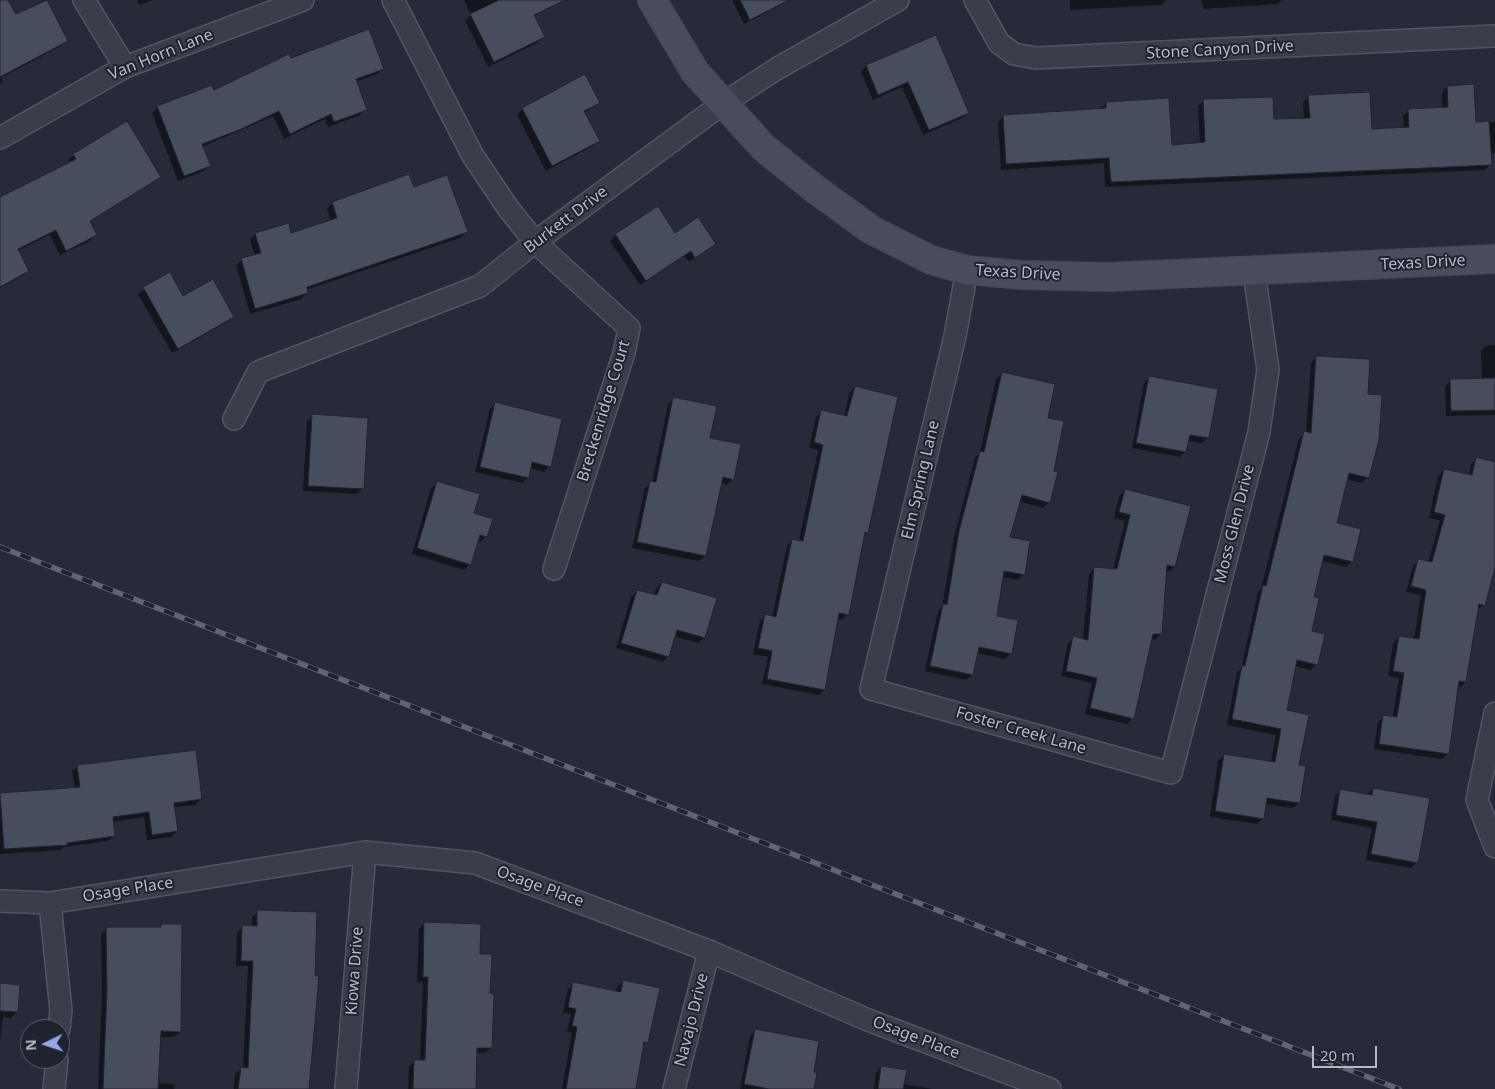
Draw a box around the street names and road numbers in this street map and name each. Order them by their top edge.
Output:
street label: Van Horn Lane [106,25,216,85]
street label: Stone Canyon Drive [1146,37,1294,63]
street label: Burkett Drive [520,182,612,258]
street label: Texas Drive [1380,251,1466,275]
street label: Texas Drive [975,261,1061,285]
street label: Breckenridge Court [573,338,635,484]
street label: Elm Spring Lane [898,419,944,541]
street label: Moss Glen Drive [1211,462,1259,586]
street label: Foster Creek Lane [954,703,1088,759]
street label: Osage Place [494,862,586,912]
street label: Osage Place [81,873,175,907]
street label: Kiowa Drive [342,926,368,1016]
street label: Navajo Drive [671,971,713,1069]
street label: Osage Place [870,1013,962,1063]

